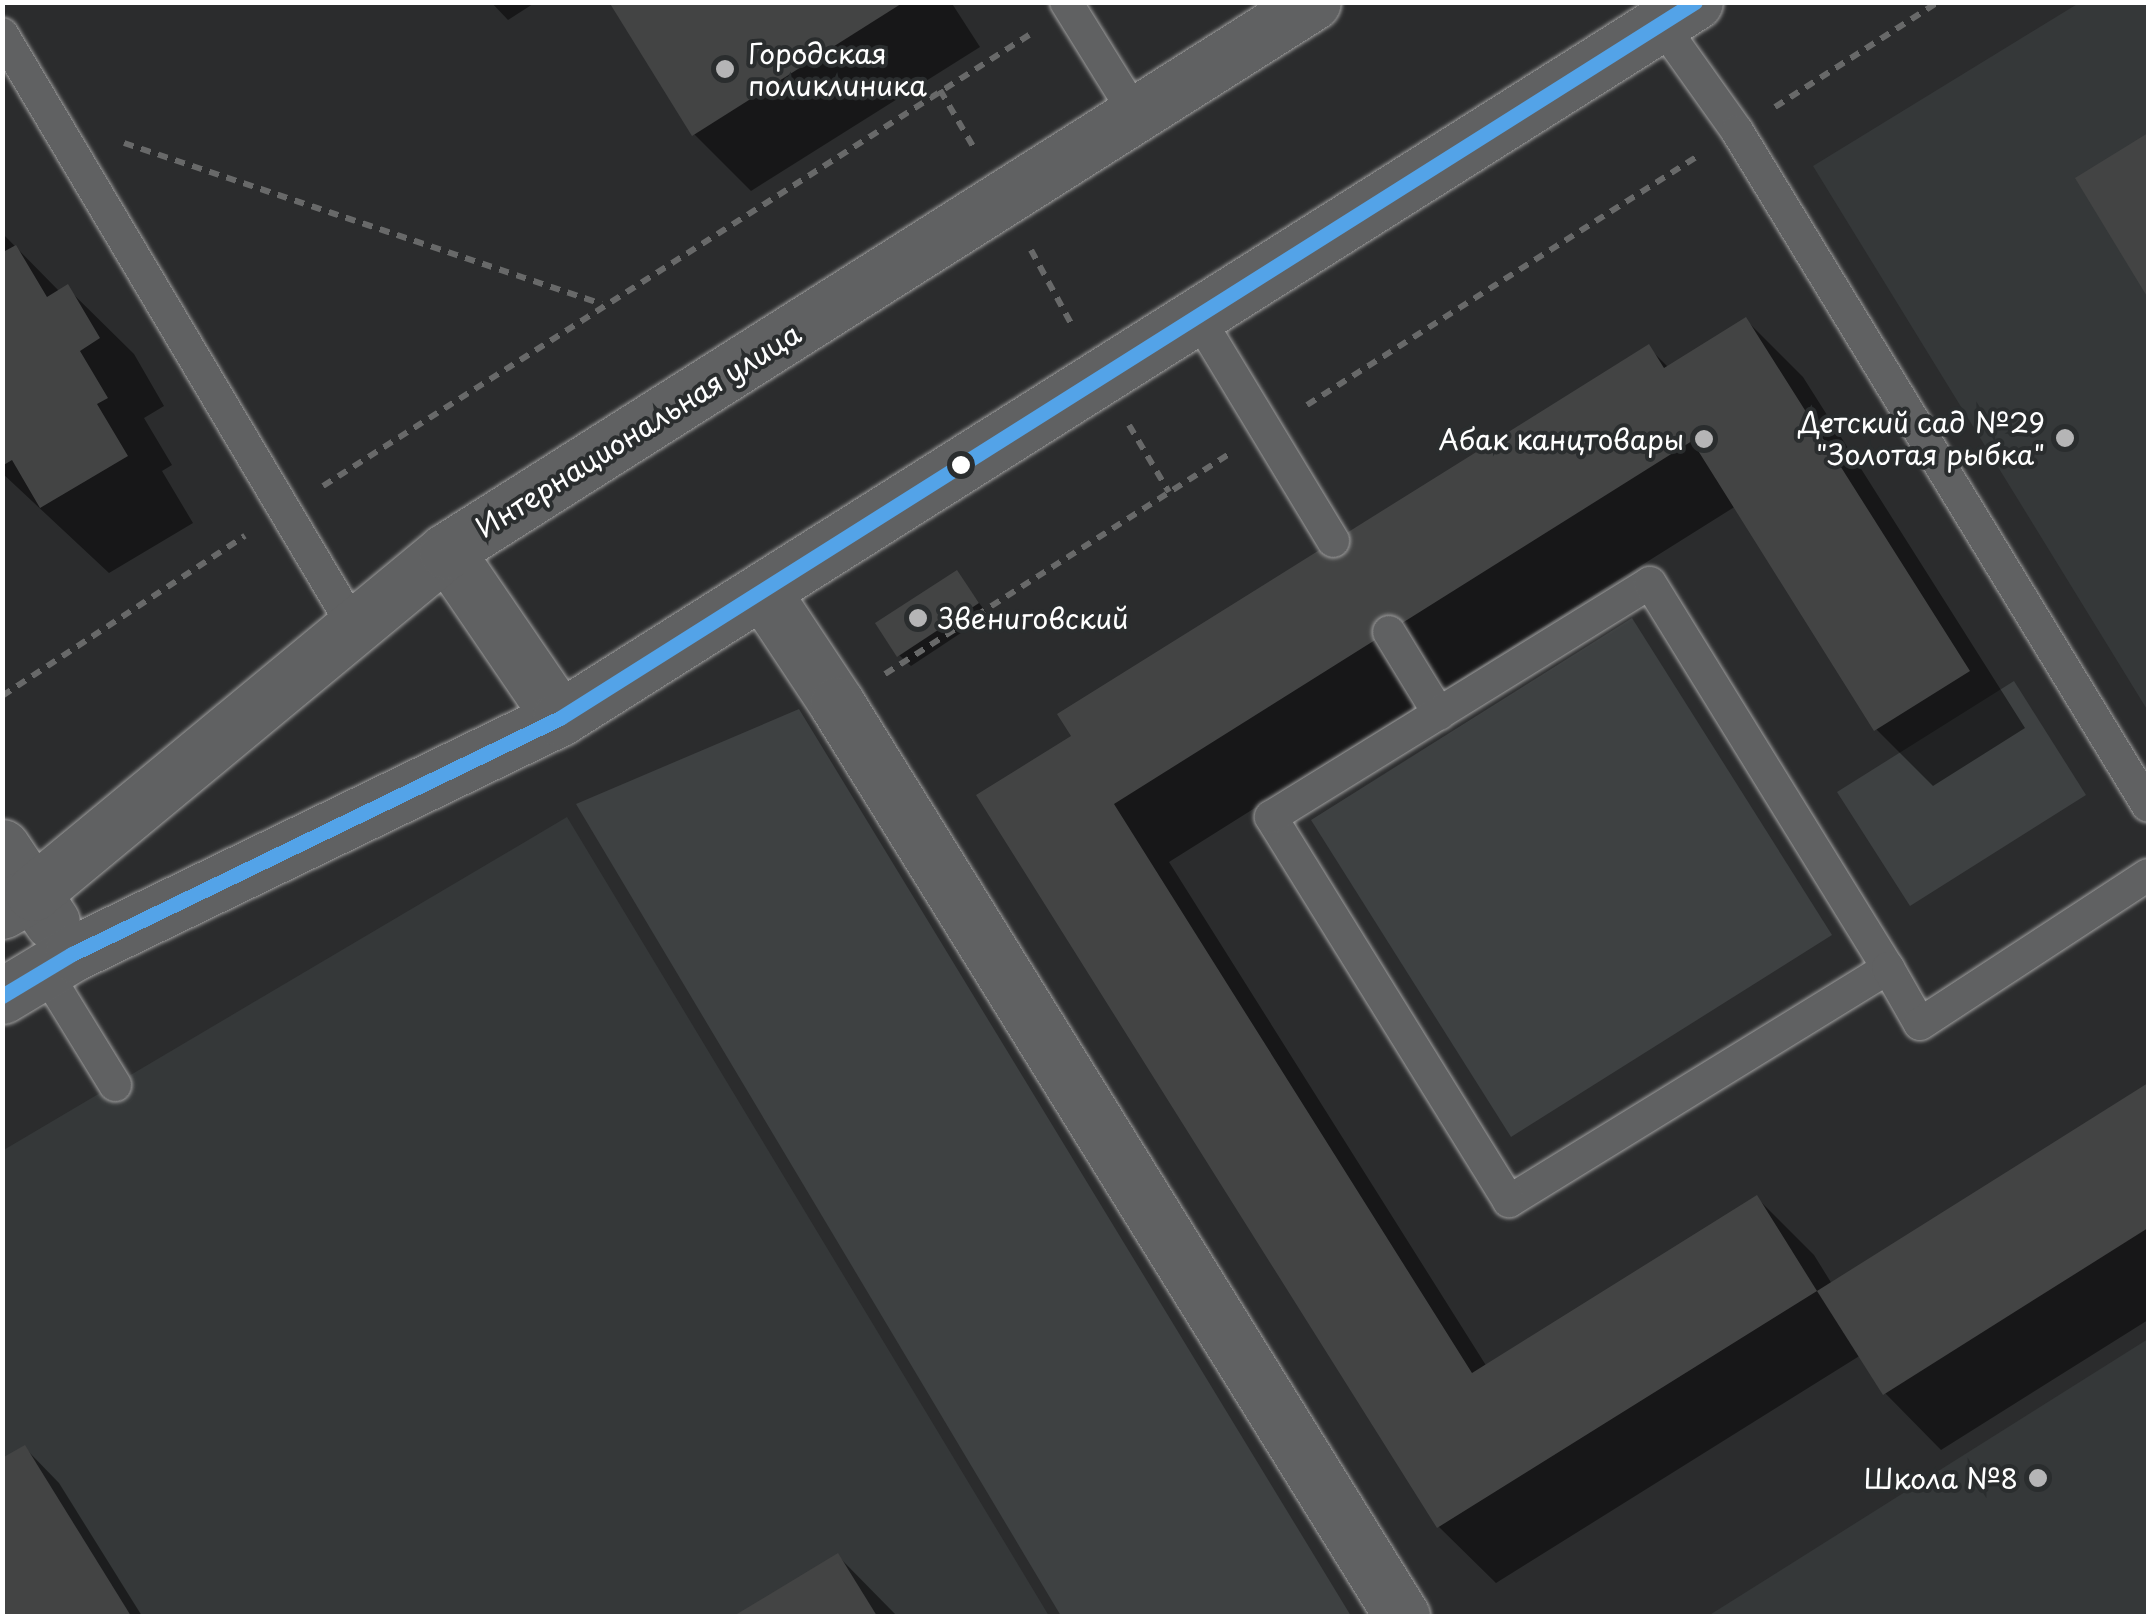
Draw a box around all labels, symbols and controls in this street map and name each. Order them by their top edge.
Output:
place label: Городская поликлиника [748,36,927,102]
marker: Городская поликлиника [712,56,738,82]
street label: Интернациональная улица [469,316,807,544]
place label: Детский сад №29 "Золотая рыбка" [1796,405,2045,471]
place label: Абак канцтовары [1437,422,1684,456]
marker: Детский сад №29 "Золотая рыбка" [2054,427,2076,449]
marker: Абак канцтовары [1693,428,1715,450]
unlabelled marker [951,455,971,475]
place label: Звениговский [938,601,1129,635]
marker: Звениговский [907,607,929,629]
place label: Школа №8 [1863,1461,2018,1495]
marker: Школа №8 [2027,1467,2049,1489]

